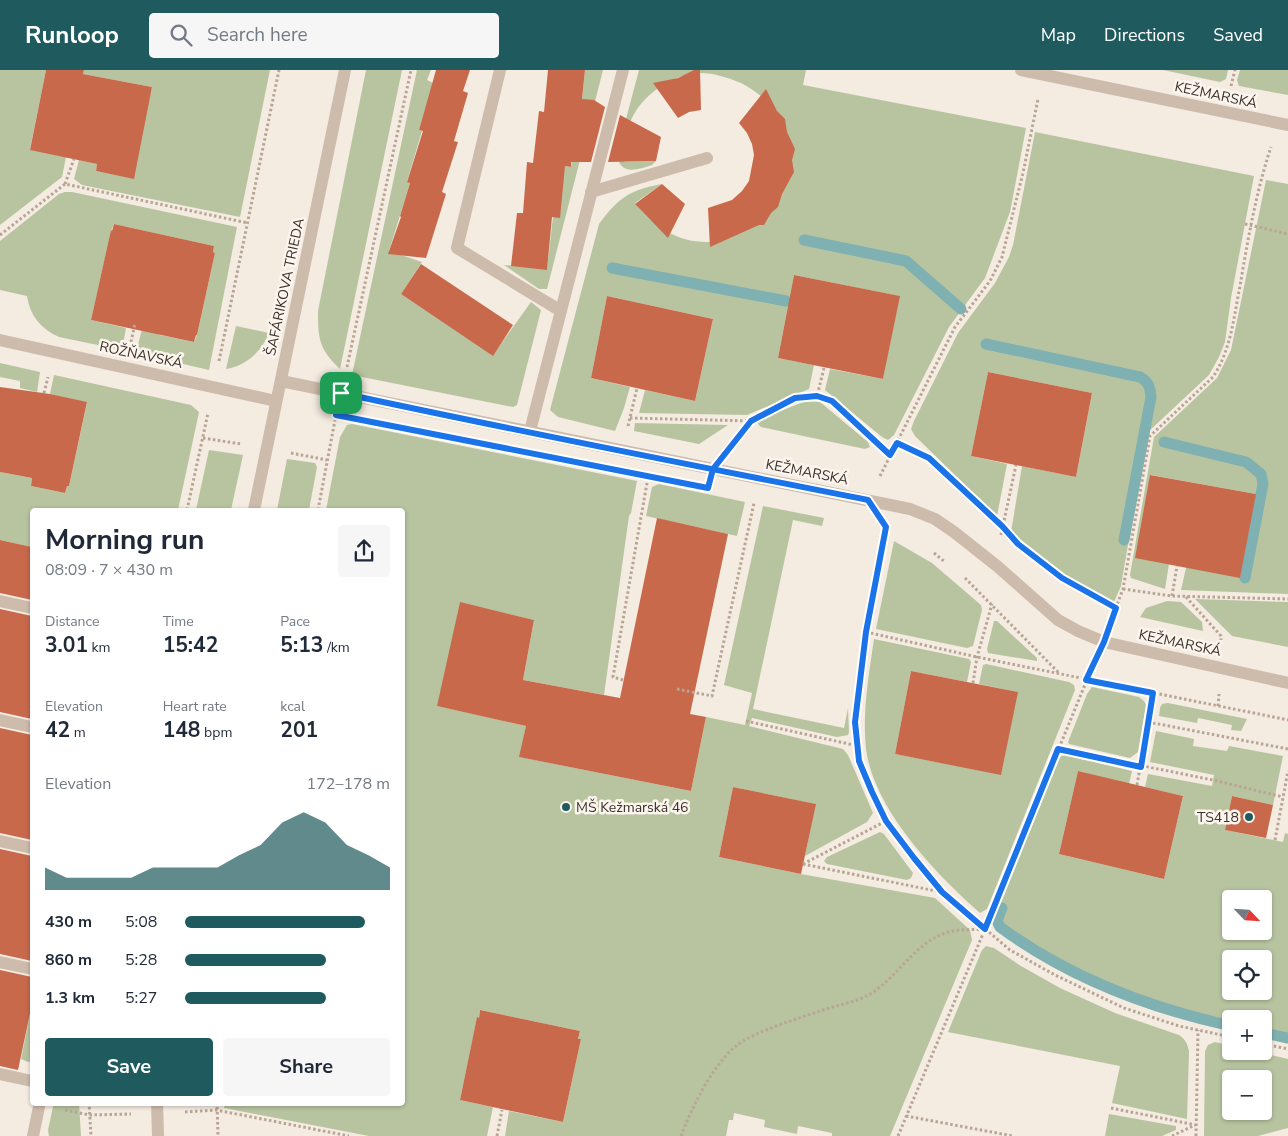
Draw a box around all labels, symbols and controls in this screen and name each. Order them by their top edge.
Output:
search box [149,13,499,58]
text: Runloop [25,19,119,51]
icon: search [167,21,195,49]
text: Search here [207,22,308,48]
text: Map [1041,23,1076,47]
text: Directions [1104,23,1185,47]
text: Saved [1213,23,1263,47]
street label: KEŽMARSKÁ [1173,77,1259,113]
street label: ŠAFÁRIKOVA TRIEDA [261,216,309,358]
street label: ROŽŇAVSKÁ [98,337,184,373]
pin [320,372,362,414]
icon: arrive [327,379,355,407]
street label: KEŽMARSKÁ [764,455,850,489]
text: Morning run [45,521,204,559]
button: share [338,525,390,577]
text: 08:09 · 7 × 430 m [45,559,173,581]
text: Distance [45,612,99,631]
text: Time [163,612,194,631]
text: Pace [280,612,310,631]
street label: KEŽMARSKÁ [1137,625,1223,661]
text: 3.01 [45,631,88,659]
text: 15:42 [163,631,218,659]
text: 5:13 [280,631,323,659]
text: km [88,638,111,657]
text: /km [323,638,350,657]
text: Elevation [45,697,103,716]
text: Heart rate [163,697,227,716]
text: kcal [280,697,305,716]
text: 42 [45,716,70,744]
text: 148 [163,716,200,744]
text: 201 [280,716,318,744]
text: m [70,723,86,742]
text: bpm [200,723,232,742]
text: Elevation [45,773,111,795]
text: 172–178 m [307,773,390,795]
place label: MŠ Kežmarská 46 [576,798,689,817]
marker: MŠ Kežmarská 46 [560,801,572,813]
place label: TS418 [1197,808,1239,827]
marker: TS418 [1243,811,1255,823]
north arrow [1222,890,1272,940]
map controls [1222,890,1272,1120]
text: 430 m [45,911,92,933]
text: 5:08 [125,911,157,933]
text: 860 m [45,949,92,971]
text: 5:28 [125,949,157,971]
button: locate [1222,950,1272,1000]
text: 1.3 km [45,987,95,1009]
text: 5:27 [125,987,157,1009]
button: + [1222,1010,1272,1060]
button: Save [45,1038,213,1096]
button: Share [223,1038,390,1096]
button: − [1222,1070,1272,1120]

